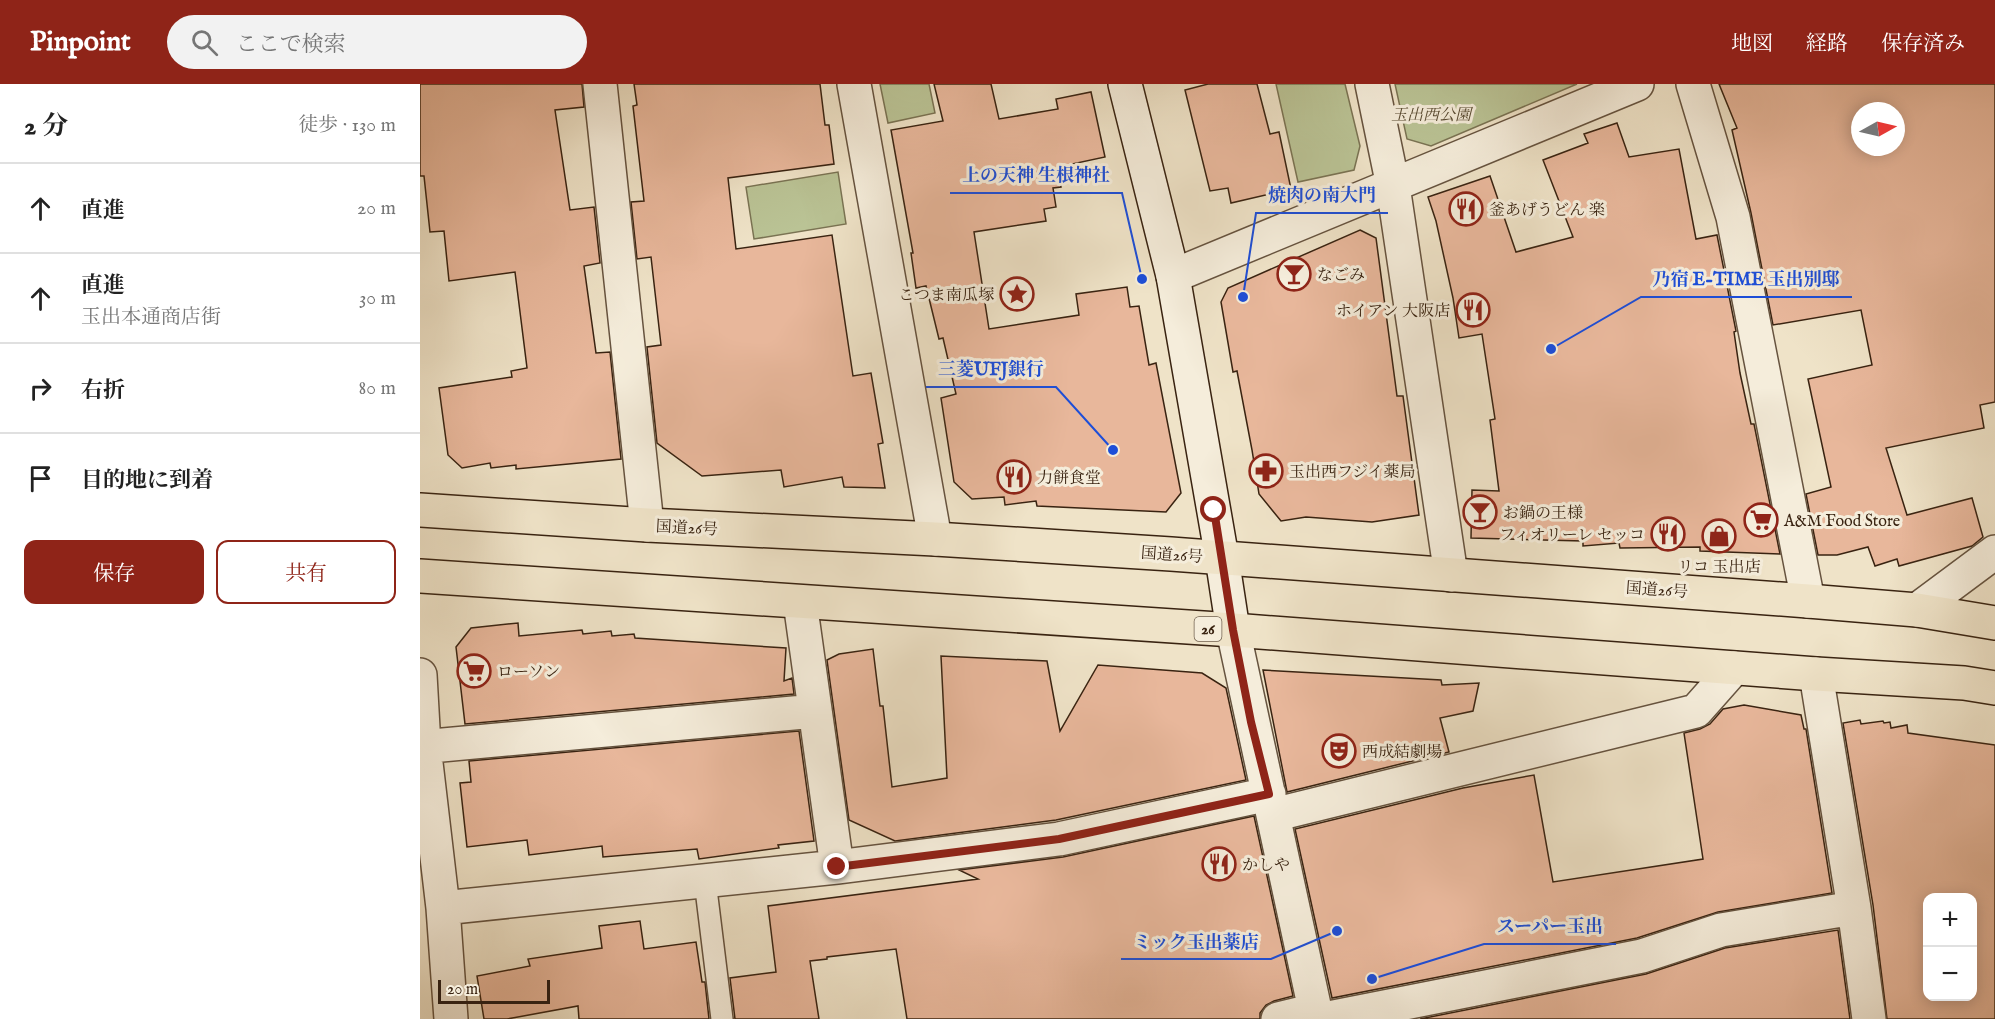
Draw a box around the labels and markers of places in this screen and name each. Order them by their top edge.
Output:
callout: 上の天神 生根神社 [950,157,1122,193]
callout: 焼肉の南大門 [1256,177,1388,213]
restaurant icon: 釜あげうどん 楽 [1448,191,1484,227]
place label: 釜あげうどん 楽 [1489,201,1605,221]
bar icon: なごみ [1276,256,1312,292]
callout: 乃宿 E-TIME 玉出別邸 [1641,261,1852,297]
place label: なごみ [1317,266,1365,286]
place icon: こつま南瓜塚 [999,276,1035,312]
place label: こつま南瓜塚 [898,286,994,306]
restaurant icon: ホイアン 大阪店 [1455,292,1491,328]
place label: ホイアン 大阪店 [1336,302,1450,322]
callout: 三菱UFJ銀行 [926,351,1056,387]
pharmacy icon: 玉出西フジイ薬局 [1248,453,1284,489]
restaurant icon: 力餅食堂 [996,459,1032,495]
place label: 玉出西フジイ薬局 [1289,463,1416,483]
place label: 力餅食堂 [1037,469,1101,489]
bar icon: お鍋の王様 [1462,494,1498,530]
supermarket icon: A&M Food Store [1743,502,1779,538]
place label: お鍋の王様 [1503,504,1583,524]
place label: A&M Food Store [1783,512,1900,532]
restaurant icon: フィオリーレ セッコ [1650,516,1686,552]
shop icon: リコ 玉出店 [1701,518,1737,554]
place label: フィオリーレ セッコ [1499,526,1645,546]
place label: リコ 玉出店 [1677,558,1761,578]
supermarket icon: ローソン [456,653,492,689]
place label: ローソン [497,663,560,683]
theatre icon: 西成結劇場 [1321,733,1357,769]
place label: 西成結劇場 [1362,743,1442,763]
restaurant icon: かしや [1201,846,1237,882]
place label: かしや [1242,856,1290,876]
callout: スーパー玉出 [1484,908,1616,944]
callout: ミック玉出薬店 [1121,923,1271,959]

